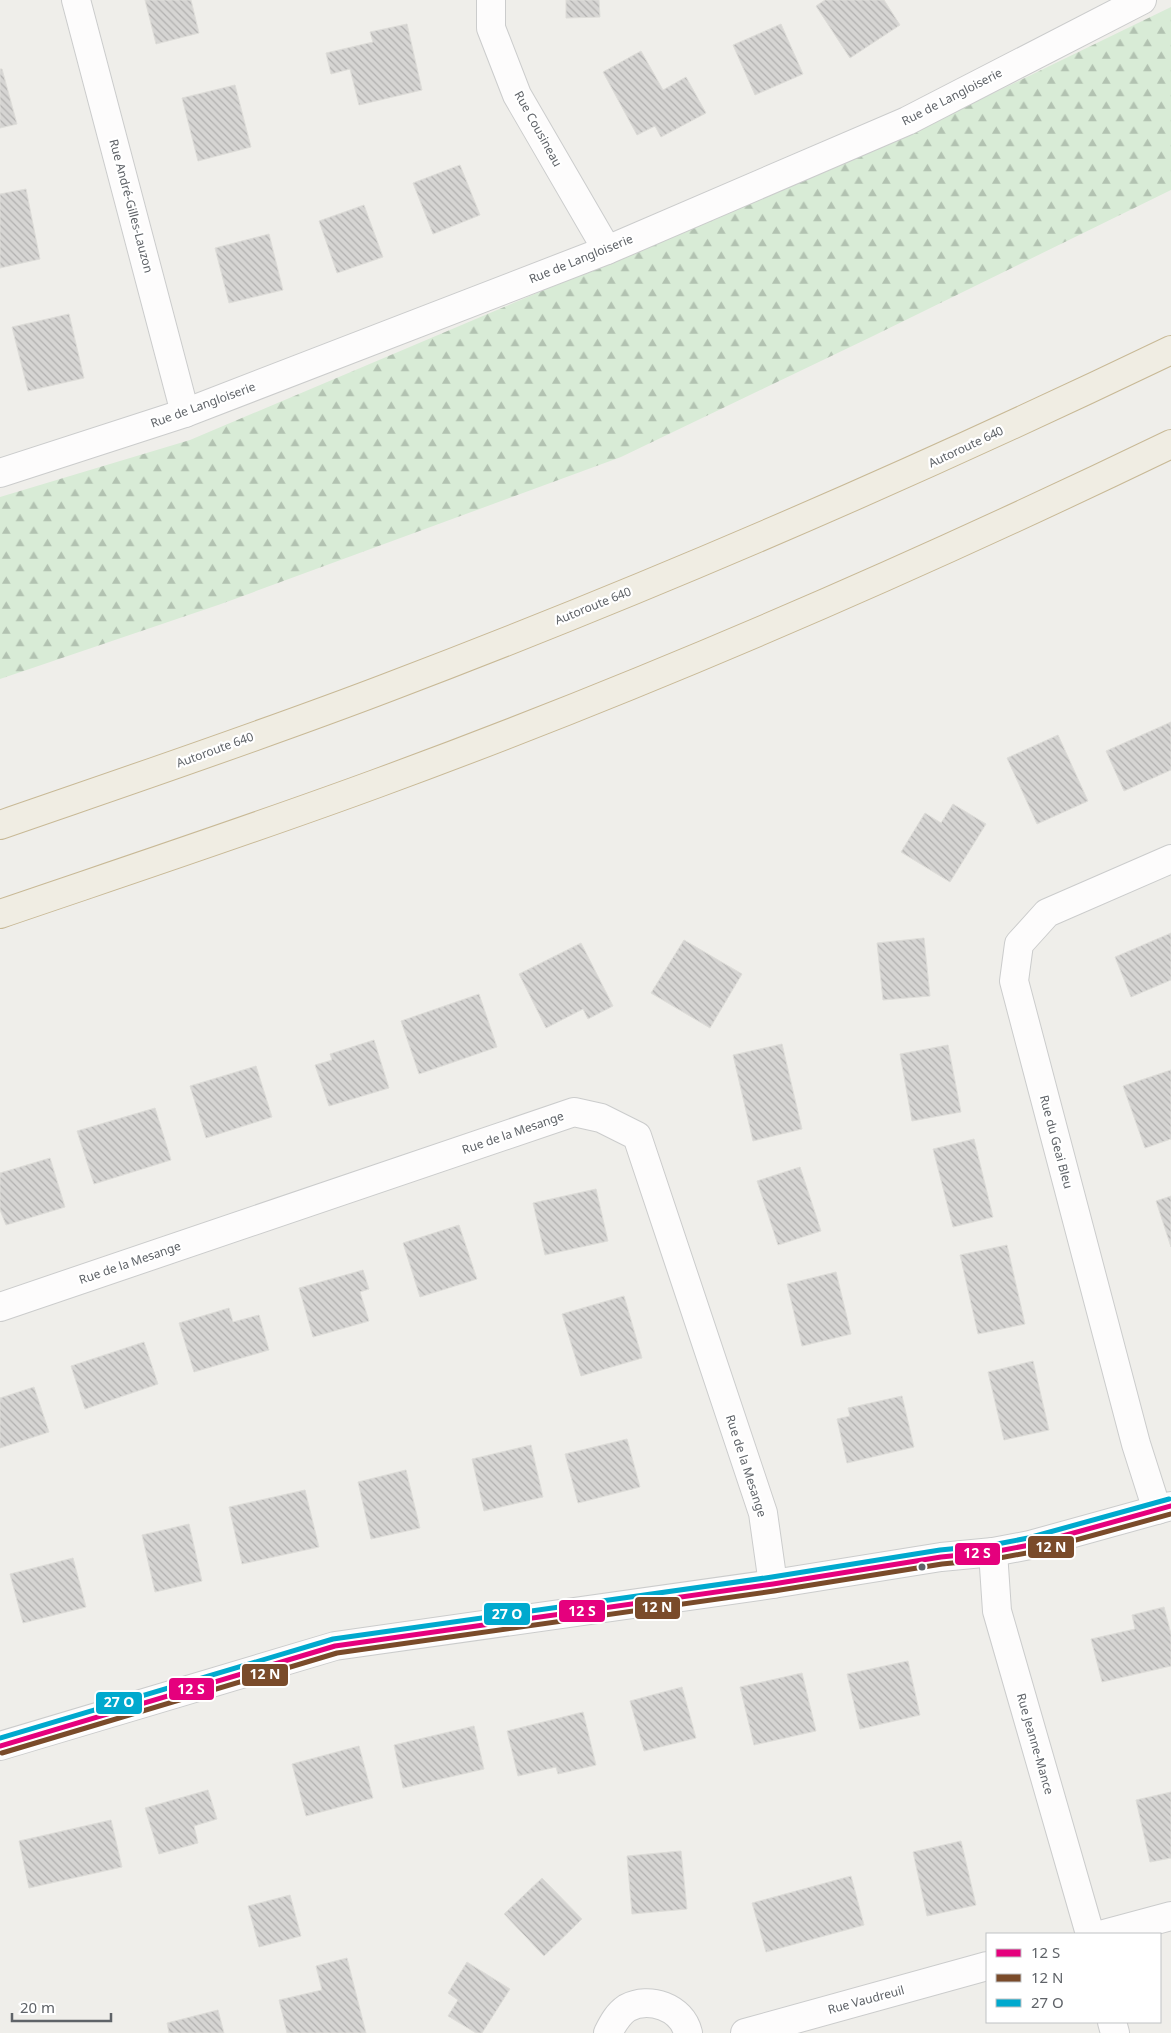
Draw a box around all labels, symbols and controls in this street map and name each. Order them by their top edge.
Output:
street label: Rue de Langloiserie [899,64,1005,129]
street label: Rue Cousineau [511,88,566,170]
street label: Rue André-Gilles-Lauzon [105,137,158,275]
street label: Rue de Langloiserie [526,230,635,287]
street label: Rue de Langloiserie [148,378,258,431]
street label: Autoroute 640 [926,422,1006,471]
street label: Autoroute 640 [552,582,634,629]
street label: Autoroute 640 [174,728,256,771]
street label: Rue du Geai Bleu [1036,1093,1077,1191]
street label: Rue de la Mesange [460,1107,566,1158]
street label: Rue de la Mesange [77,1237,183,1288]
street label: Rue de la Mesange [722,1412,771,1519]
line badge: 12 N [1027,1535,1075,1559]
text: 12 N [1035,1537,1067,1556]
line badge: 12 S [954,1542,1001,1566]
text: 12 S [963,1543,991,1562]
unlabelled marker [917,1562,927,1572]
line badge: 12 N [634,1596,681,1620]
text: 12 N [641,1597,673,1616]
line badge: 12 S [558,1599,606,1623]
text: 12 S [568,1601,596,1620]
line badge: 27 O [483,1602,531,1626]
text: 27 O [492,1604,522,1623]
line badge: 12 N [241,1663,289,1687]
text: 12 N [249,1664,281,1683]
line badge: 12 S [168,1677,215,1701]
text: 12 S [177,1679,205,1698]
line badge: 27 O [95,1691,143,1715]
street label: Rue Jeanne-Mance [1013,1691,1058,1797]
text: 27 O [104,1692,134,1711]
legend [986,1933,1161,2023]
text: 12 S [1031,1942,1060,1962]
text: 12 N [1031,1967,1063,1987]
street label: Rue Vaudreuil [826,1981,906,2018]
scale bar [12,1990,111,2022]
text: 27 O [1031,1992,1064,2012]
text: 20 m [20,1997,55,2017]

